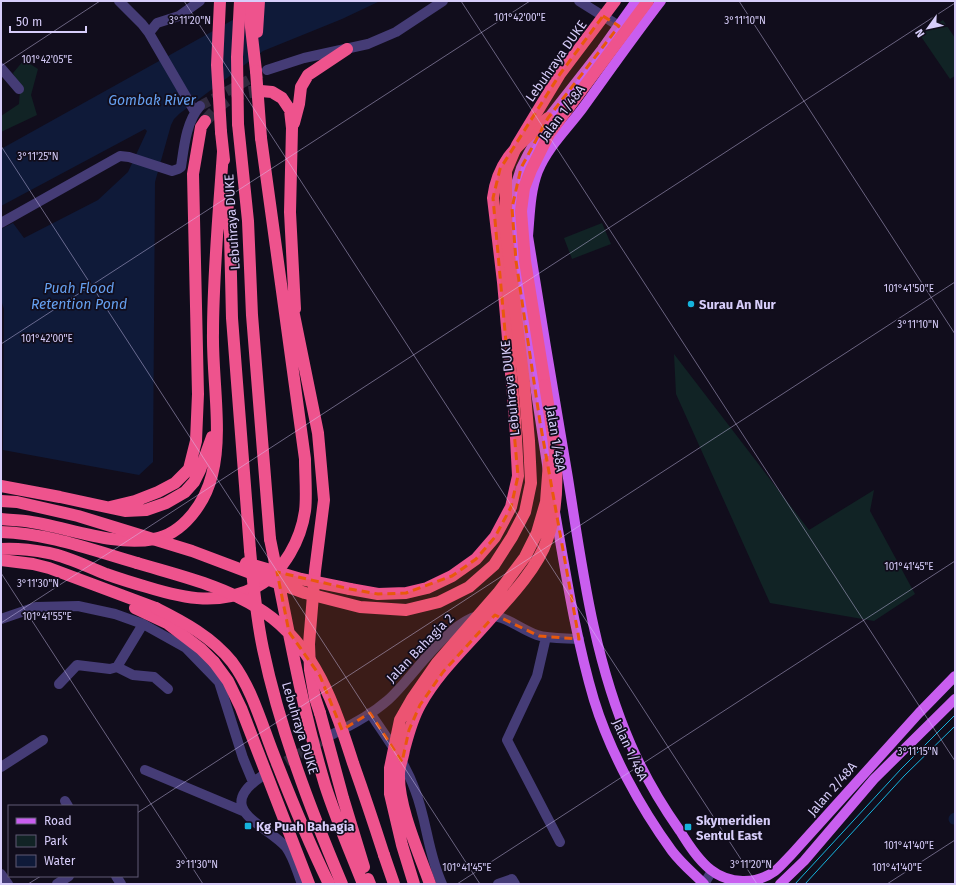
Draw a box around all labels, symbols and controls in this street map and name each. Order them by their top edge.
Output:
scale bar [10,8,86,34]
north arrow [908,8,948,48]
text: 101°42'00"E [494,12,546,24]
text: 50 m [16,15,42,29]
text: 3°11'20"N [169,15,211,27]
text: 3°11'10"N [724,15,766,27]
street label: Lebuhraya DUKE [522,17,590,105]
text: N [913,27,927,40]
text: 101°42'05"E [21,54,73,66]
street label: Jalan 1/48A [536,82,588,144]
water label: Gombak River [108,92,196,109]
text: 3°11'25"N [17,151,59,163]
street label: Lebuhraya DUKE [221,174,243,270]
water label: Puah Flood Retention Pond [31,280,127,313]
text: 101°41'50"E [884,283,934,295]
place label: Surau An Nur [699,297,777,312]
marker: Surau An Nur [686,299,696,309]
text: 3°11'10"N [897,319,939,331]
text: 101°42'00"E [21,333,73,345]
street label: Lebuhraya DUKE [498,340,522,436]
street label: Jalan 1/48A [543,405,569,473]
text: 101°41'45"E [884,561,934,573]
text: 3°11'30"N [17,578,59,590]
text: 101°41'55"E [22,611,72,623]
street label: Jalan Bahagia 2 [383,611,457,685]
street label: Lebuhraya DUKE [279,680,321,776]
street label: Jalan 1/48A [609,717,651,784]
text: 3°11'15"N [898,746,938,758]
street label: Jalan 2/48A [804,758,860,819]
legend [8,805,138,877]
place label: Skymeridien Sentul East [696,813,771,843]
text: Road [44,814,72,828]
place label: Kg Puah Bahagia [256,819,354,834]
marker: Kg Puah Bahagia [243,821,253,831]
marker: Skymeridien Sentul East [683,822,693,832]
text: Park [44,834,68,848]
text: 101°41'40"E [884,840,934,852]
text: Water [44,854,76,868]
text: 3°11'30"N [176,859,218,871]
text: 3°11'20"N [730,859,772,871]
text: 101°41'45"E [442,862,492,874]
text: 101°41'40"E [872,862,922,874]

